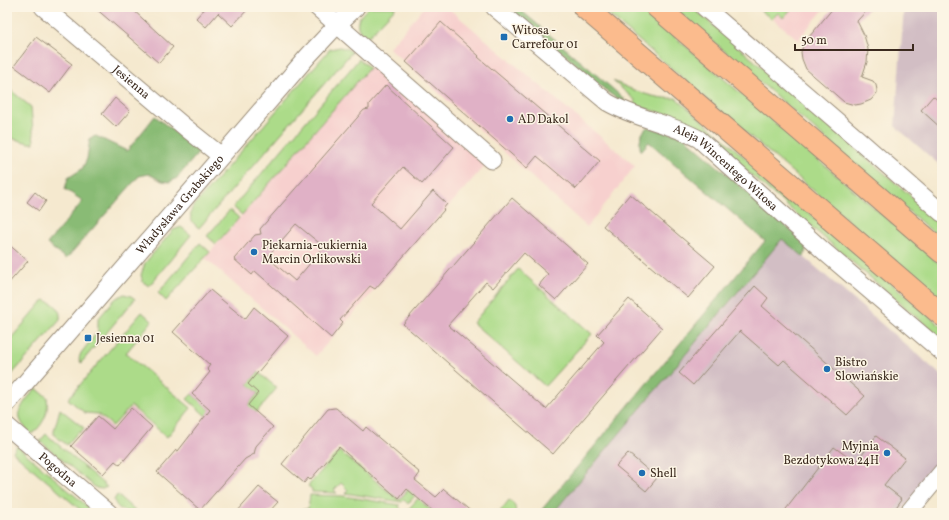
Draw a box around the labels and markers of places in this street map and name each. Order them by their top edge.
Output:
place label: Witosa - Carrefour 01 [512,23,578,53]
marker: Witosa - Carrefour 01 [499,32,509,42]
place label: AD Dakol [518,112,569,128]
marker: AD Dakol [505,114,515,124]
place label: Piekarnia-cukiernia Marcin Orlikowski [262,238,367,268]
marker: Piekarnia-cukiernia Marcin Orlikowski [249,247,259,257]
place label: Jesienna 01 [96,331,155,347]
marker: Jesienna 01 [83,333,93,343]
place label: Bistro Slowiańskie [835,355,899,385]
marker: Bistro Slowiańskie [822,364,832,374]
place label: Myjnia Bezdotykowa 24H [783,439,879,469]
marker: Myjnia Bezdotykowa 24H [882,448,892,458]
place label: Shell [650,466,677,482]
marker: Shell [637,468,647,478]

